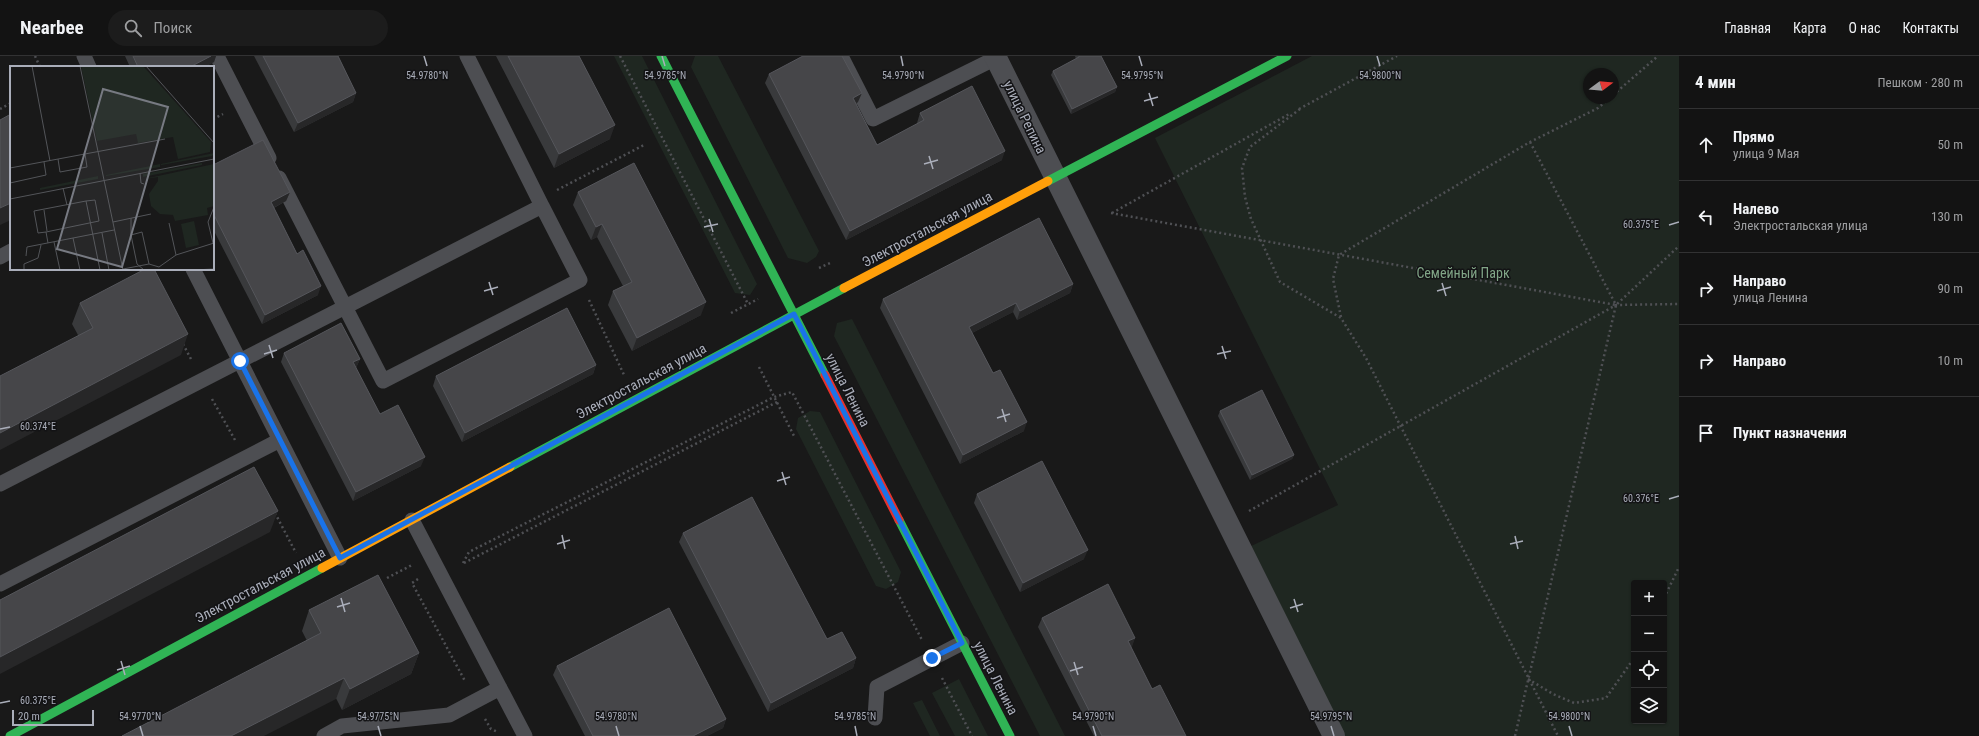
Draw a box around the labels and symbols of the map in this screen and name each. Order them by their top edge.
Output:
inset map [10,66,214,270]
north arrow [1583,68,1619,104]
text: 54.9780°N [406,70,448,81]
text: 54.9785°N [644,70,686,81]
text: 54.9790°N [882,70,924,81]
text: 54.9795°N [1121,70,1163,81]
text: 54.9800°N [1359,70,1401,81]
street label: улица Репина [1000,78,1050,156]
street label: Электростальская улица [859,188,995,270]
text: 60.375°E [1623,219,1659,230]
park label: Семейный Парк [1416,265,1510,281]
street label: Электростальская улица [573,340,709,422]
street label: улица Ленина [823,351,873,429]
route start [231,352,249,370]
text: 60.374°E [20,421,56,432]
text: 60.376°E [1623,493,1659,504]
street label: Электростальская улица [192,544,328,626]
street label: улица Ленина [971,639,1021,717]
route end [923,649,941,667]
text: 60.375°E [20,695,56,706]
scale bar [12,708,94,727]
text: 54.9770°N [119,711,161,722]
text: 54.9775°N [357,711,399,722]
text: 54.9780°N [595,711,637,722]
text: 54.9785°N [834,711,876,722]
text: 54.9790°N [1072,711,1114,722]
text: 54.9795°N [1310,711,1352,722]
text: 54.9800°N [1548,711,1590,722]

